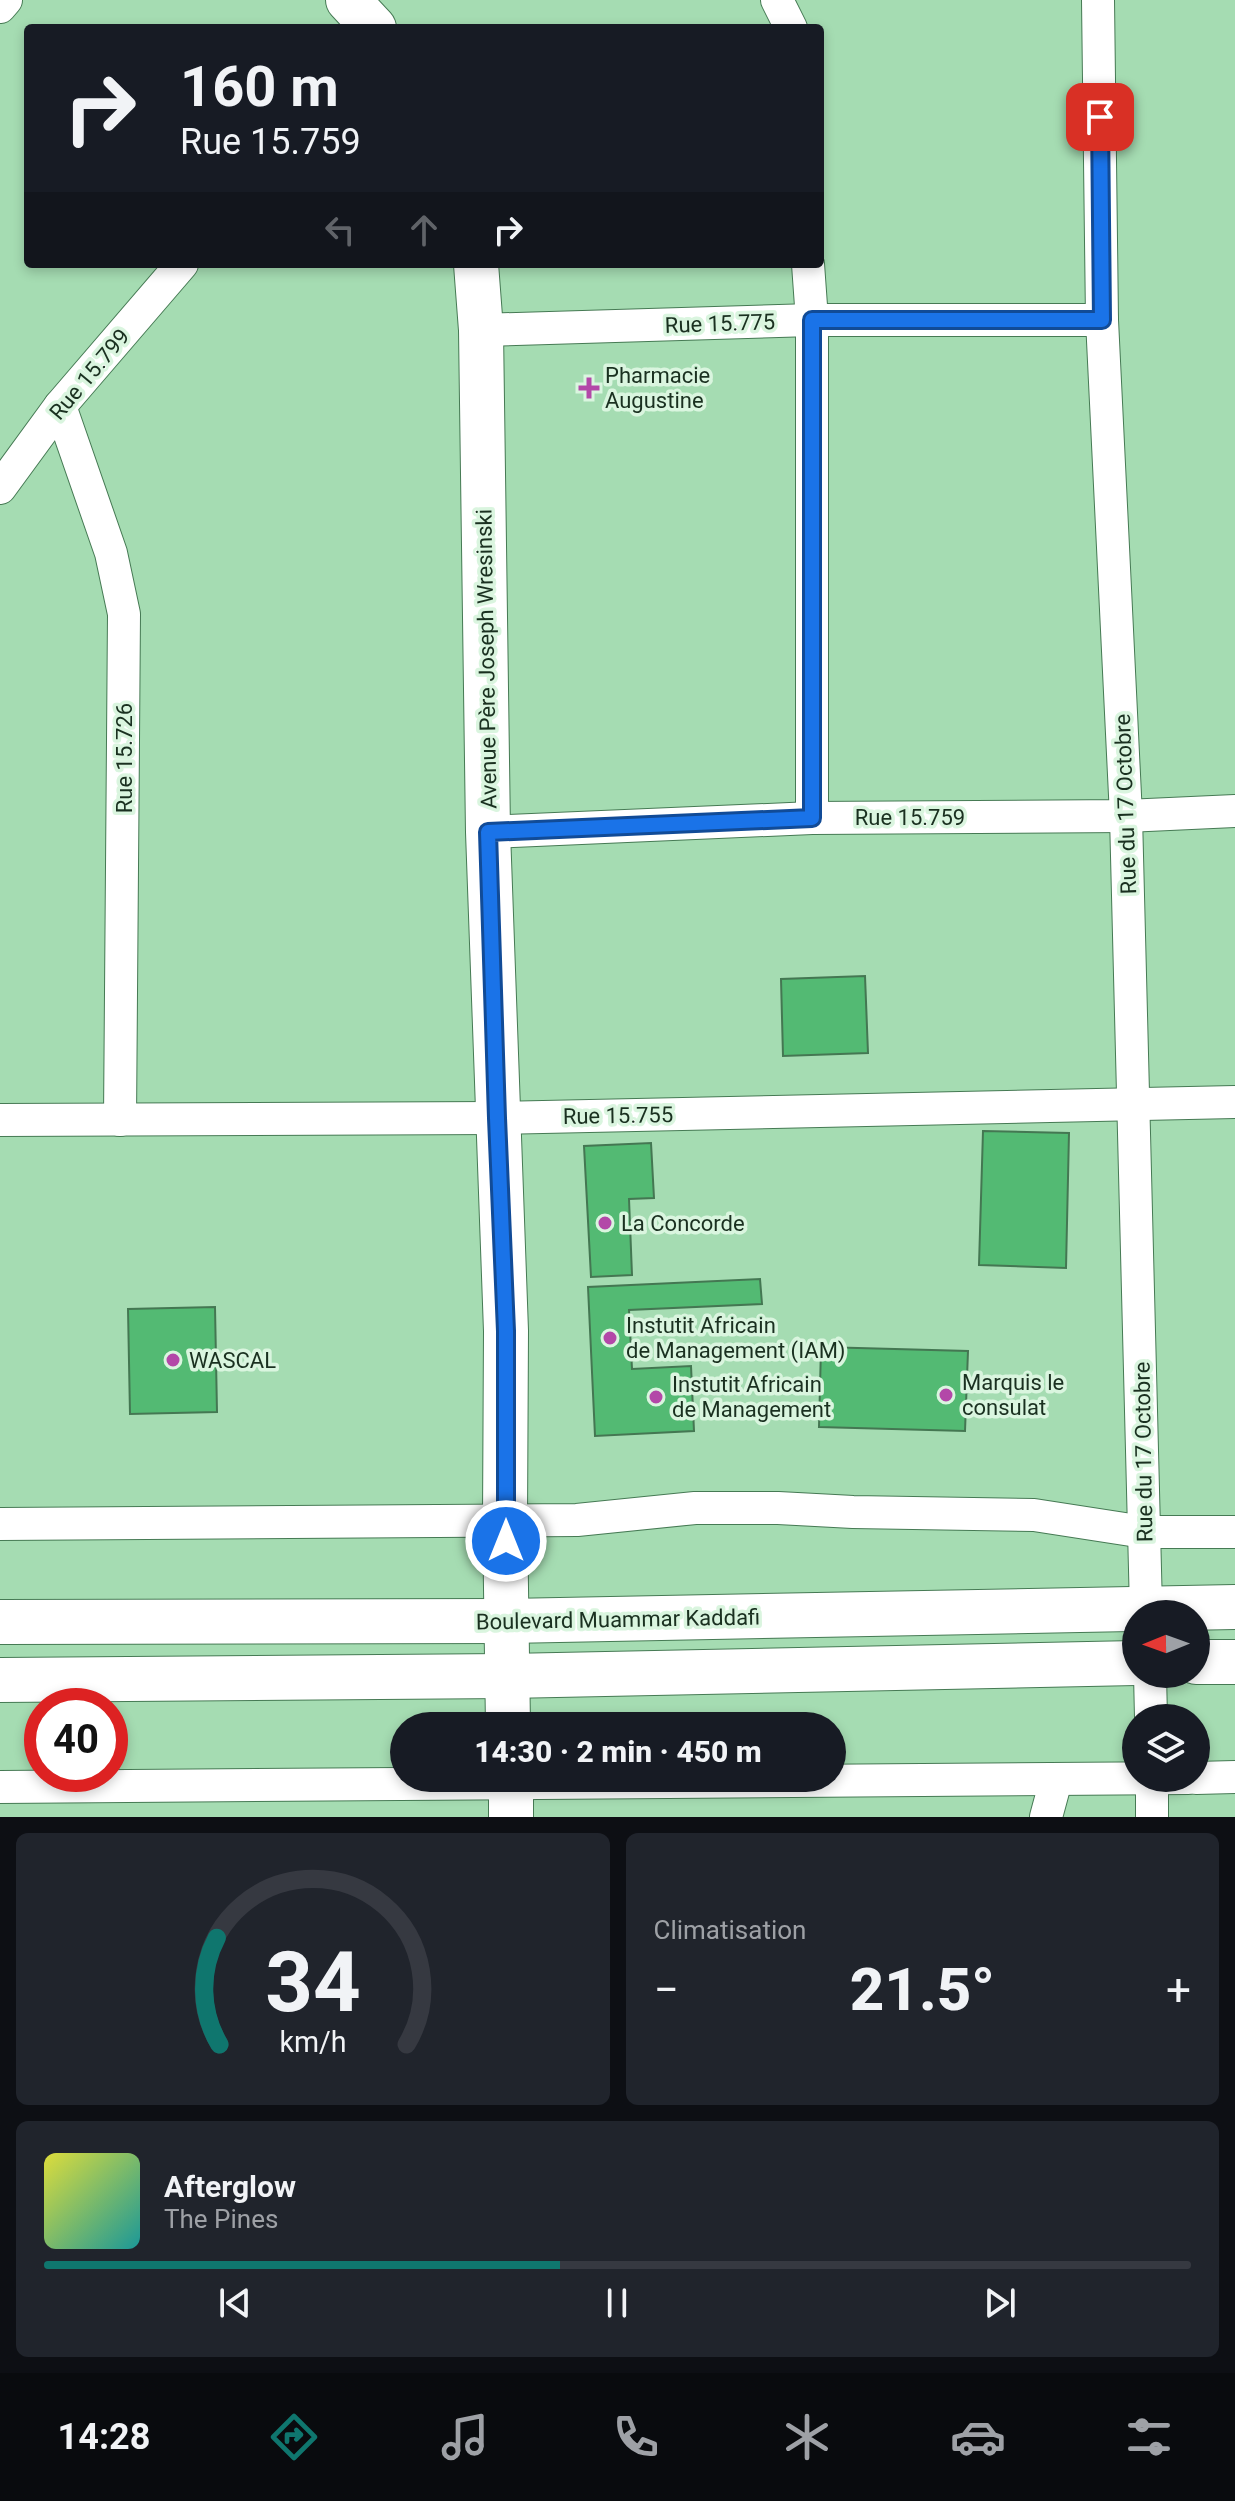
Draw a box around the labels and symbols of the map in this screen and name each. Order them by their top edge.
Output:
pin [1066,83,1134,151]
street label: Rue 15.775 [664,309,776,338]
street label: Rue 15.799 [44,324,134,425]
place label: Pharmacie Augustine [605,363,710,413]
marker: Pharmacie Augustine [580,379,598,397]
street label: Avenue Père Joseph Wresinski [471,509,502,809]
street label: Rue 15.726 [112,703,137,813]
street label: Rue du 17 Octobre [1110,713,1141,895]
street label: Rue 15.759 [855,805,965,830]
street label: Rue 15.755 [563,1102,673,1129]
place label: La Concorde [621,1211,745,1236]
marker: La Concorde [596,1214,614,1232]
place label: Instutit Africain de Management (IAM) [626,1313,846,1364]
marker: Instutit Africain de Management (IAM) [601,1329,619,1347]
place label: WASCAL [189,1348,276,1373]
marker: WASCAL [164,1351,182,1369]
street label: Rue du 17 Octobre [1129,1362,1158,1542]
place label: Marquis le consulat [962,1370,1064,1420]
place label: Instutit Africain de Management [672,1372,831,1422]
marker: Marquis le consulat [937,1386,955,1404]
marker: Instutit Africain de Management [647,1388,665,1406]
position arrow [464,1499,548,1583]
north arrow [1122,1600,1210,1688]
street label: Boulevard Muammar Kaddafi [476,1605,760,1634]
speed limit sign: 40 [24,1688,128,1792]

